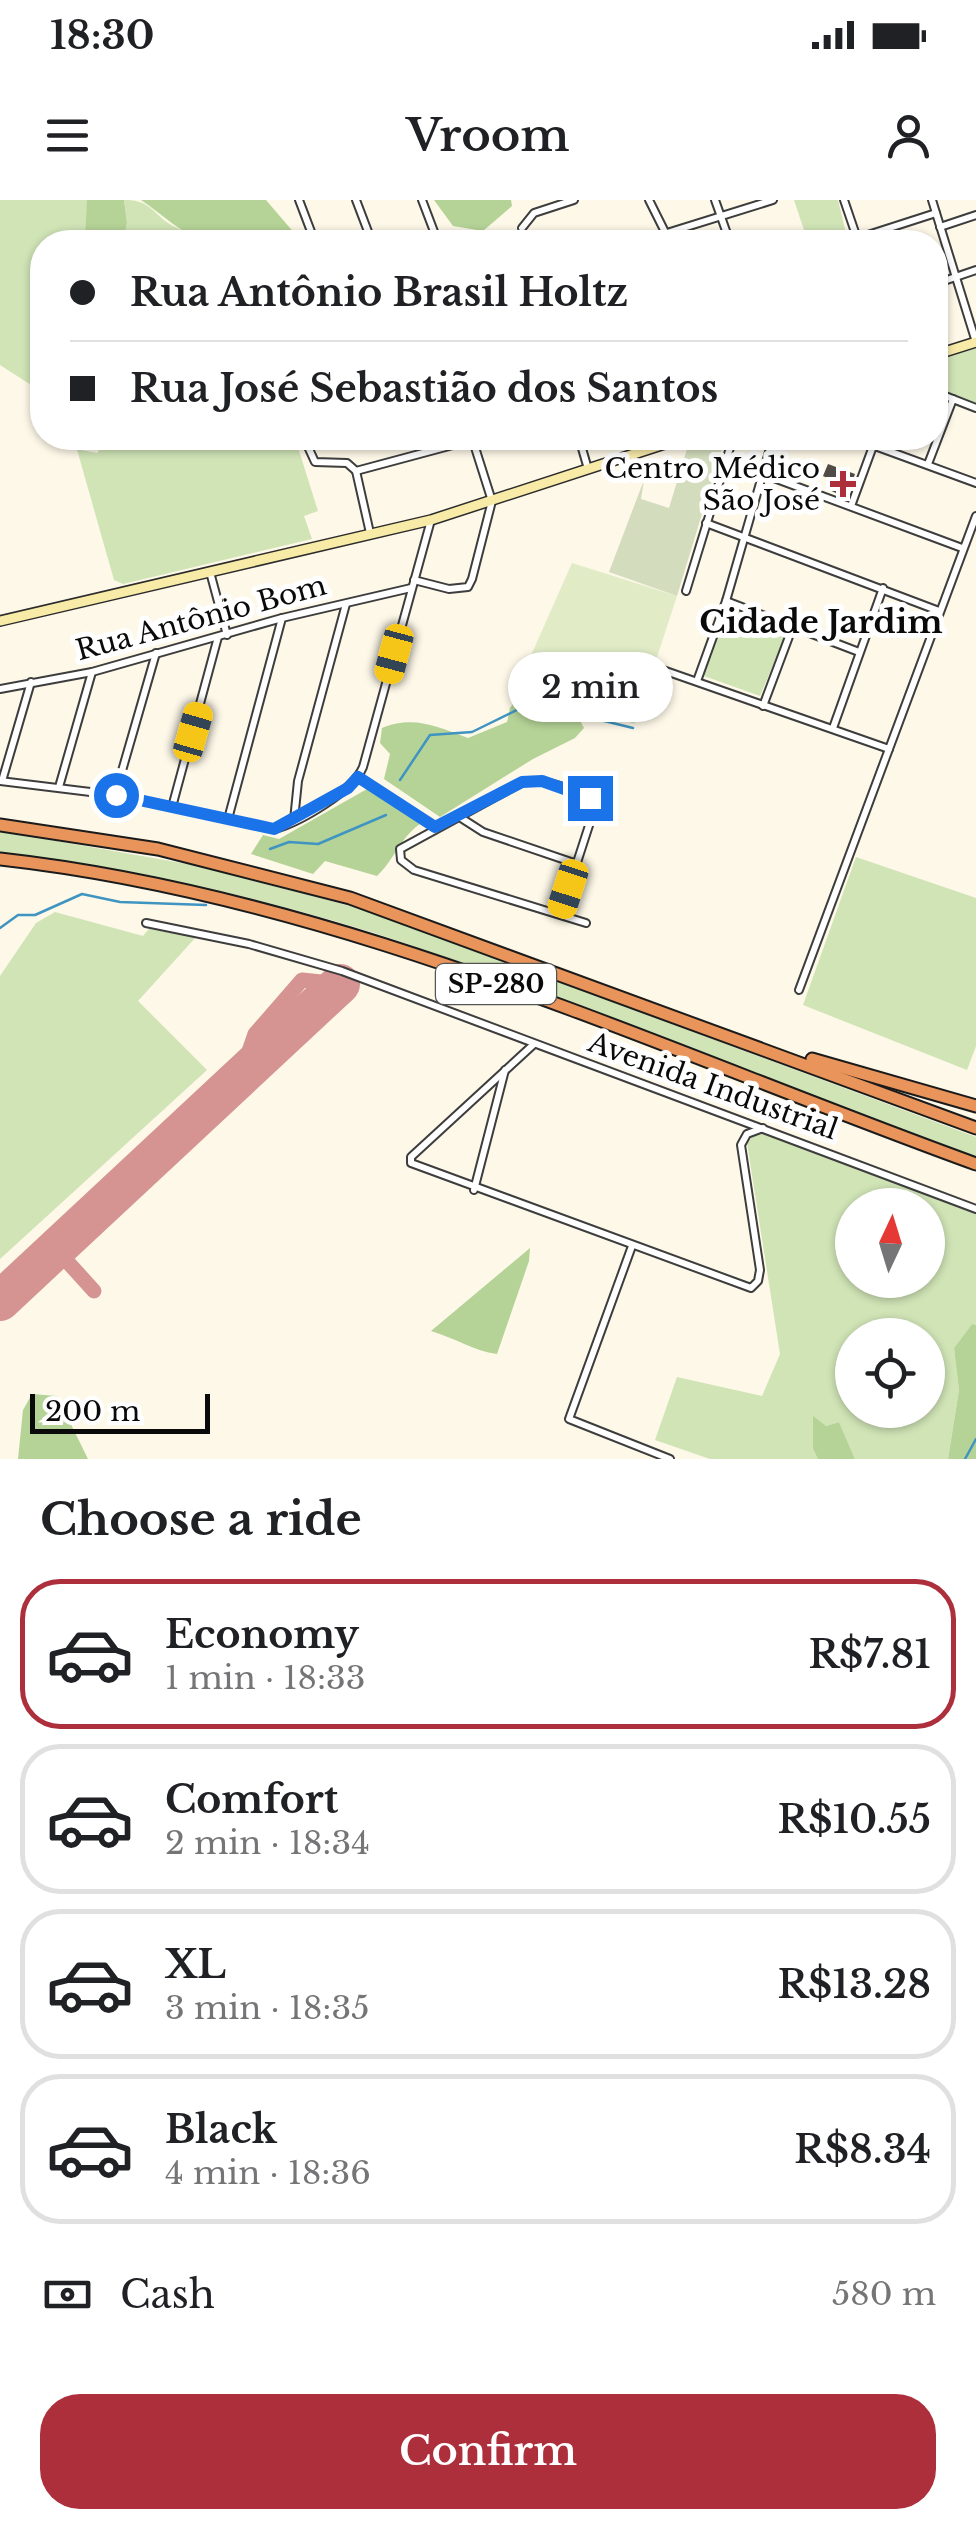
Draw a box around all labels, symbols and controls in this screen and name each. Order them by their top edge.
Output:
text: 18:30 [50,12,154,59]
text: Vroom [406,107,570,163]
icon: menu [40,108,95,163]
icon: person [881,108,936,163]
text: Rua Antônio Brasil Holtz [130,269,628,316]
text: Rua José Sebastião dos Santos [130,365,718,412]
place label: Centro Médico São José [605,451,820,518]
marker: Centro Médico São José [830,471,856,497]
street label: Rua Antônio Bom [72,568,330,668]
district label: Cidade Jardim [699,602,943,642]
car [372,621,416,687]
callout: 2 min [508,653,672,723]
text: 2 min [541,667,640,707]
car [170,699,216,765]
route start [94,773,139,818]
route end [568,776,613,821]
car [544,856,592,922]
road number: SP-280 [436,964,556,1004]
street label: Avenida Industrial [583,1024,843,1147]
north arrow [835,1188,945,1298]
map controls [835,1188,945,1428]
button: locate [835,1318,945,1428]
scale bar [30,1389,210,1434]
text: 200 m [45,1394,140,1429]
text: Choose a ride [40,1491,362,1547]
icon: car [45,1609,135,1699]
text: Economy [165,1611,359,1658]
text: R$7.81 [808,1631,931,1678]
text: 1 min · 18:33 [165,1658,365,1698]
icon: car [45,1774,135,1864]
text: Comfort [165,1776,338,1823]
text: R$10.55 [778,1796,931,1843]
text: 2 min · 18:34 [165,1823,370,1863]
icon: car [45,1939,135,2029]
text: XL [165,1941,226,1988]
text: R$13.28 [777,1961,931,2008]
text: 3 min · 18:35 [165,1988,369,2028]
icon: car [45,2104,135,2194]
text: Black [165,2106,277,2153]
text: R$8.34 [794,2126,931,2173]
text: 4 min · 18:36 [165,2153,371,2193]
icon: cash [40,2267,95,2322]
text: Cash [120,2271,215,2318]
text: 580 m [832,2274,936,2314]
button: Confirm [40,2394,936,2509]

